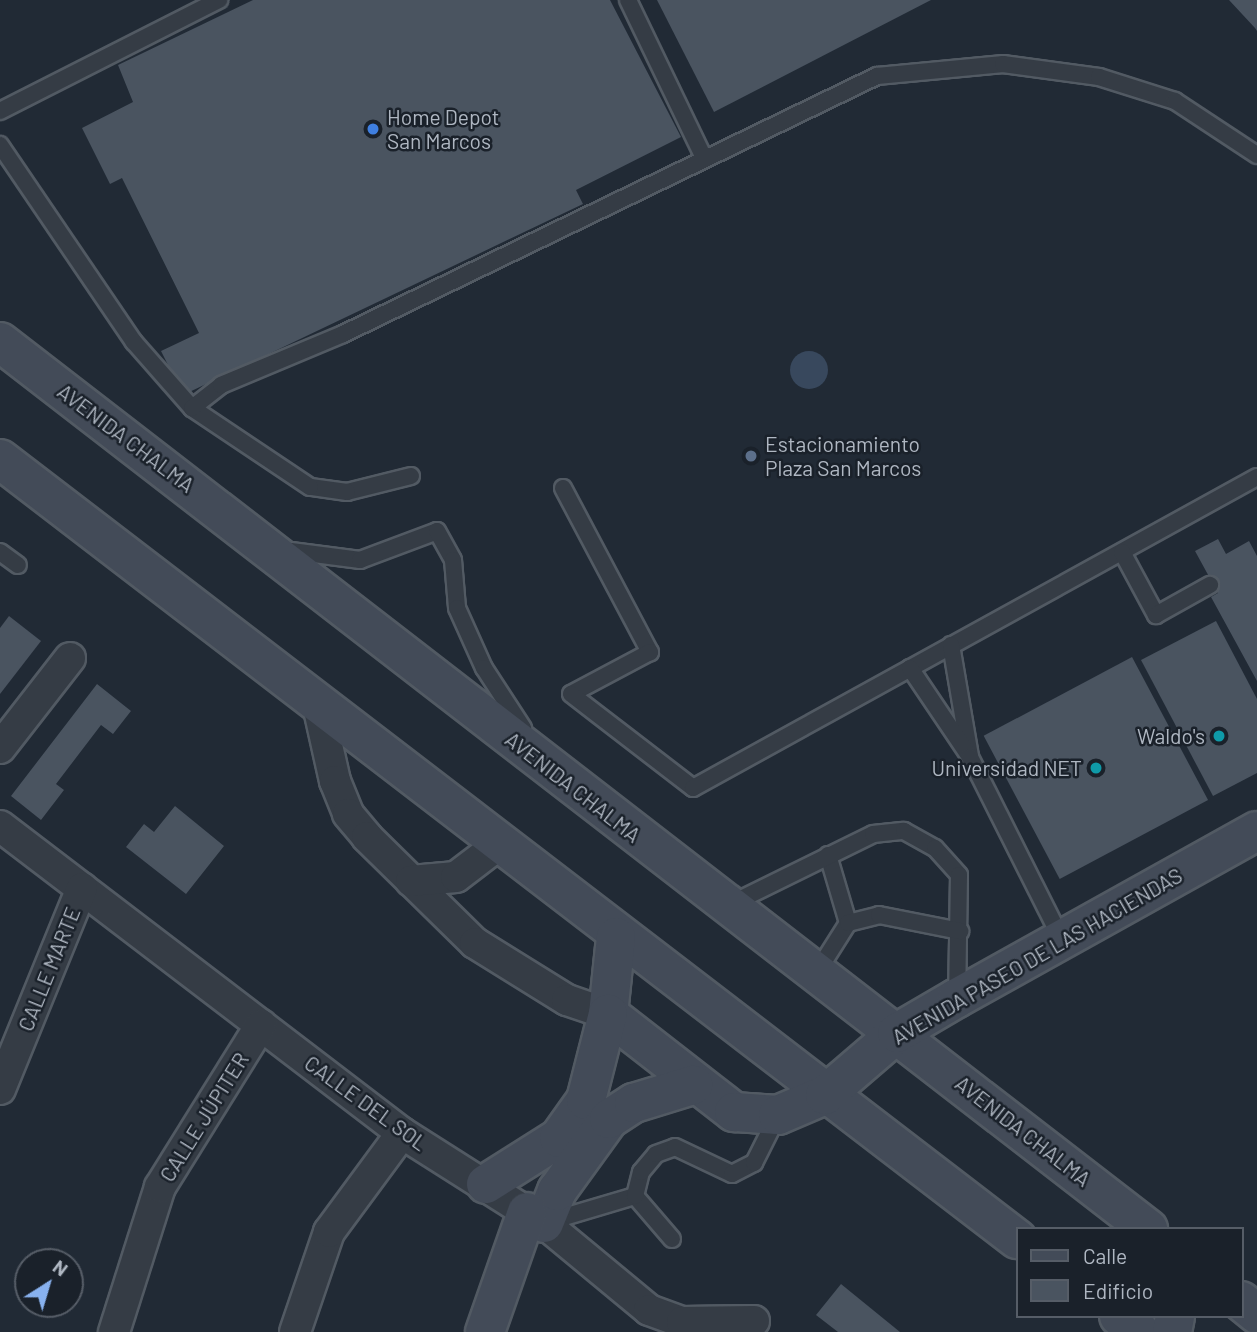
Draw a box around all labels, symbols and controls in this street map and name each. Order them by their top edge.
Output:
place label: Home Depot San Marcos [387,104,499,154]
marker: Home Depot San Marcos [365,121,381,137]
street label: AVENIDA CHALMA [53,378,199,498]
place label: Estacionamiento Plaza San Marcos [765,431,921,481]
marker: Estacionamiento Plaza San Marcos [743,448,759,464]
place label: Waldo's [1137,723,1205,749]
street label: AVENIDA CHALMA [500,726,646,848]
marker: Waldo's [1211,728,1227,744]
place label: Universidad NET [931,755,1082,781]
marker: Universidad NET [1088,760,1104,776]
street label: AVENIDA PASEO DE LAS HACIENDAS [887,862,1187,1050]
street label: CALLE MARTE [13,903,85,1035]
street label: CALLE JÚPITER [154,1048,254,1186]
street label: CALLE DEL SOL [300,1050,432,1156]
street label: AVENIDA CHALMA [950,1070,1096,1192]
legend [1016,1227,1243,1318]
text: Calle [1083,1243,1127,1268]
north arrow [14,1248,84,1318]
text: N [49,1254,73,1280]
text: Edificio [1083,1278,1153,1303]

